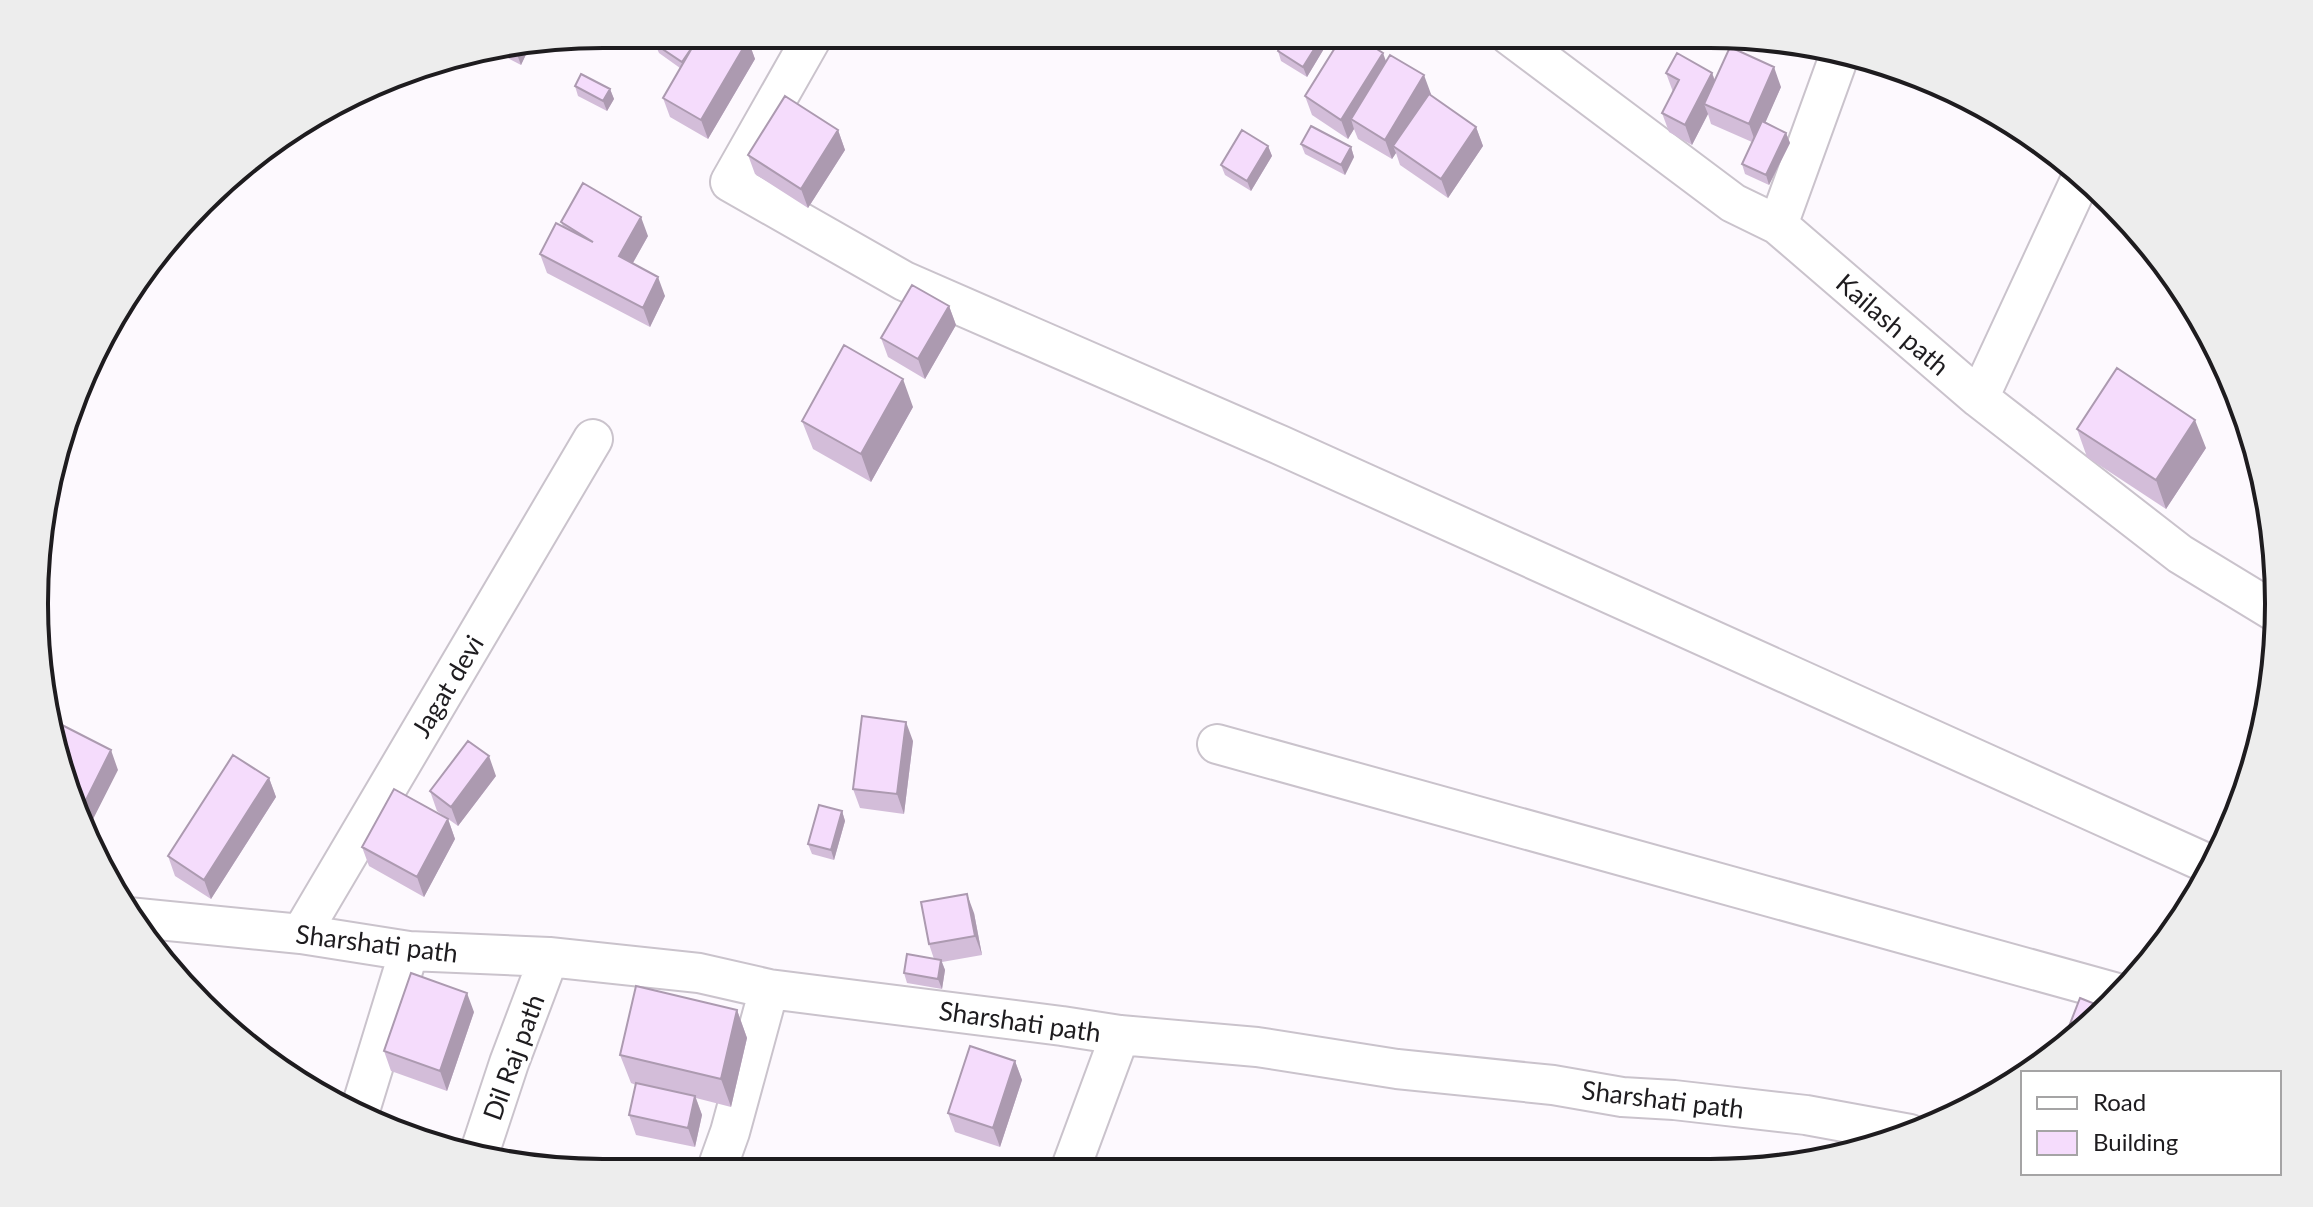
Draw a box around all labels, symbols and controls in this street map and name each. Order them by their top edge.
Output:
street label: Kailash path [1830,266,1956,382]
street label: Jagat devi [404,629,490,743]
street label: Sharshati path [294,917,460,969]
street label: Dil Raj path [475,990,551,1124]
street label: Sharshati path [937,994,1103,1048]
legend [2021,1071,2281,1175]
street label: Sharshati path [1580,1073,1746,1125]
text: Road [2093,1087,2146,1116]
text: Building [2093,1127,2178,1156]

